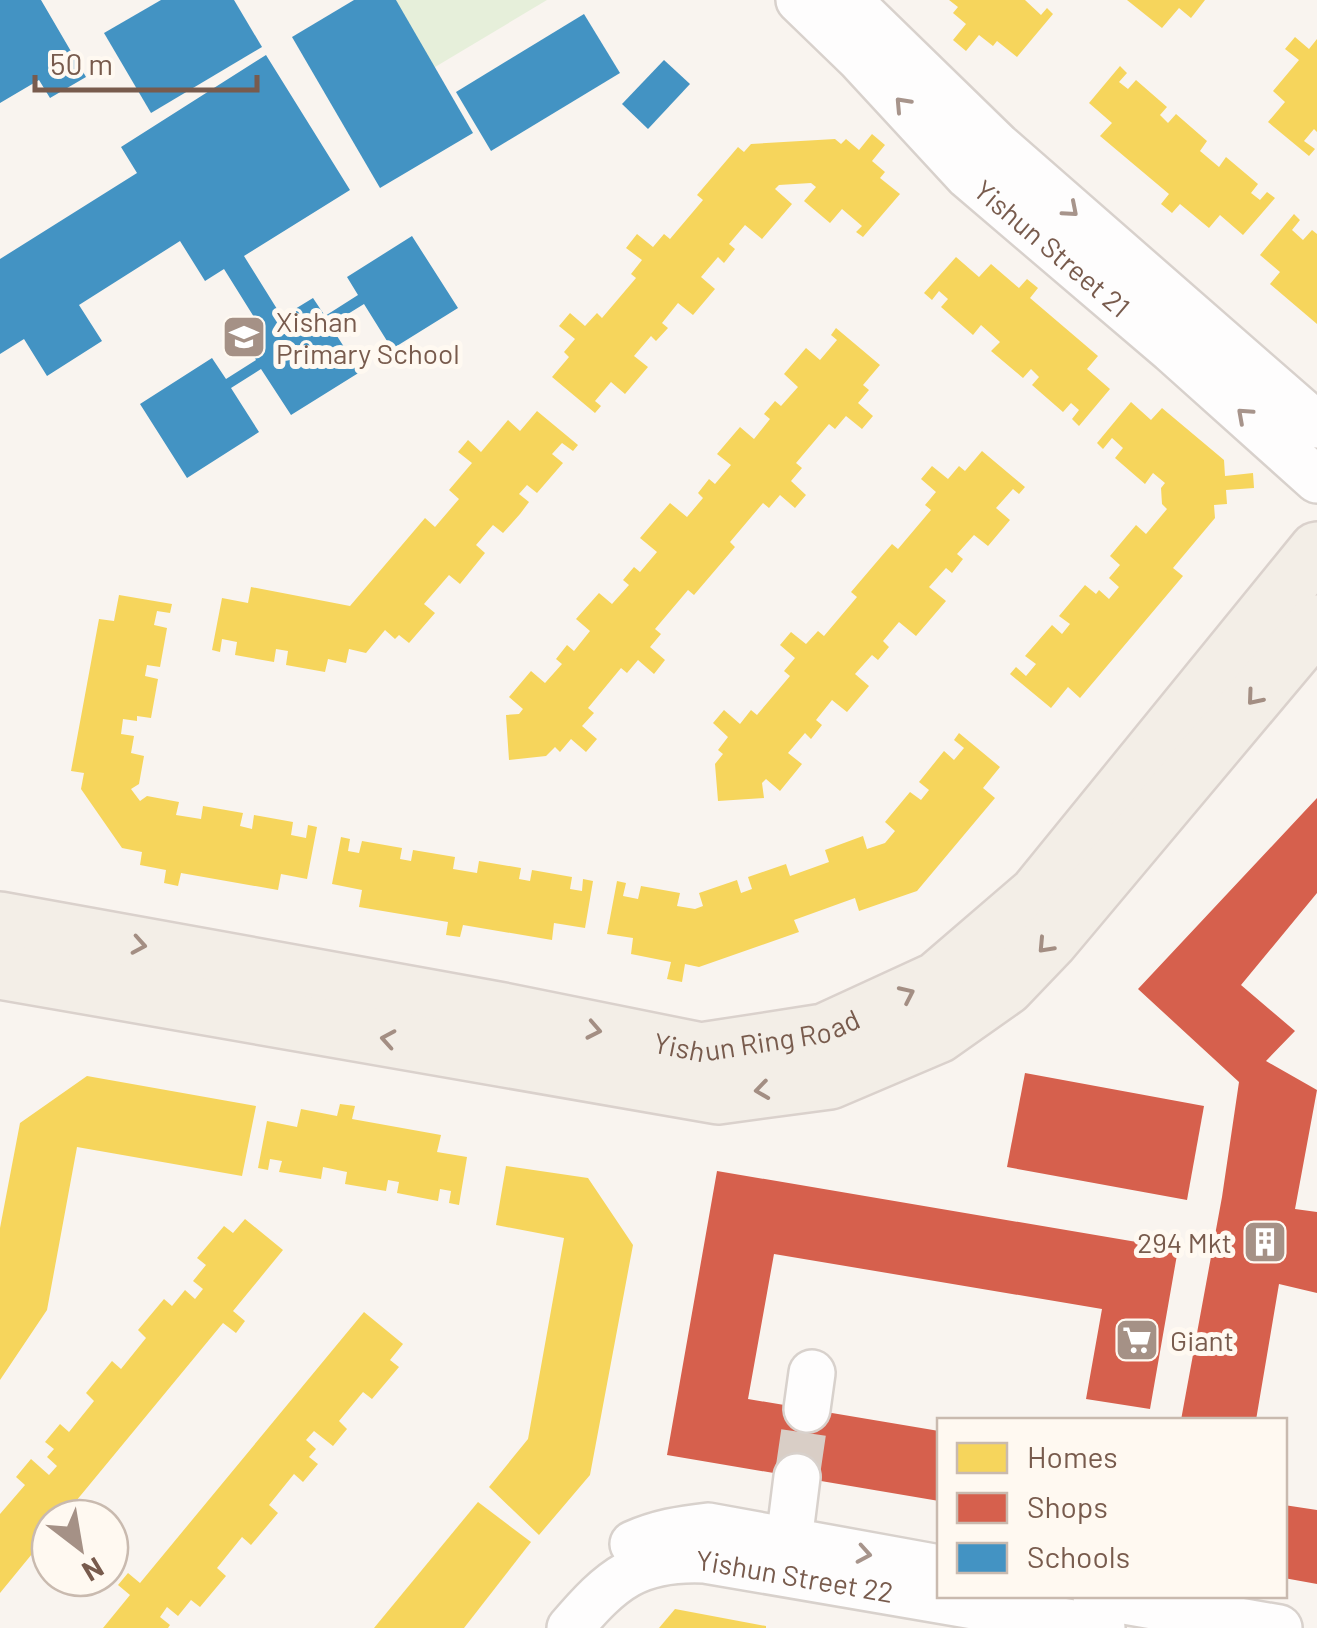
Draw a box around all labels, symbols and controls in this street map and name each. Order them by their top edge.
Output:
scale bar [35,30,258,92]
text: 50 m [50,45,113,81]
one-way arrow [896,97,914,116]
street label: Yishun Street 21 [968,172,1137,324]
one-way arrow [1060,199,1078,217]
place label: Xishan Primary School [276,304,460,370]
school or university icon: Xishan Primary School [221,314,267,360]
one-way arrow [1237,409,1256,427]
one-way arrow [1248,686,1266,705]
one-way arrow [130,934,147,955]
one-way arrow [1039,935,1057,953]
one-way arrow [896,986,914,1006]
street label: Yishun Ring Road [651,1001,865,1068]
one-way arrow [585,1018,602,1039]
one-way arrow [380,1030,397,1051]
one-way arrow [754,1079,771,1100]
building icon: 294 Mkt [1242,1219,1288,1265]
place label: 294 Mkt [1137,1225,1232,1259]
supermarket icon: Giant [1114,1317,1160,1363]
place label: Giant [1170,1323,1234,1357]
legend [937,1418,1287,1598]
text: Homes [1027,1438,1118,1474]
text: Shops [1027,1488,1108,1524]
north arrow [30,1498,130,1598]
text: Schools [1027,1538,1130,1574]
street label: Yishun Street 22 [696,1543,896,1609]
one-way arrow [856,1543,872,1564]
text: N [77,1551,110,1590]

